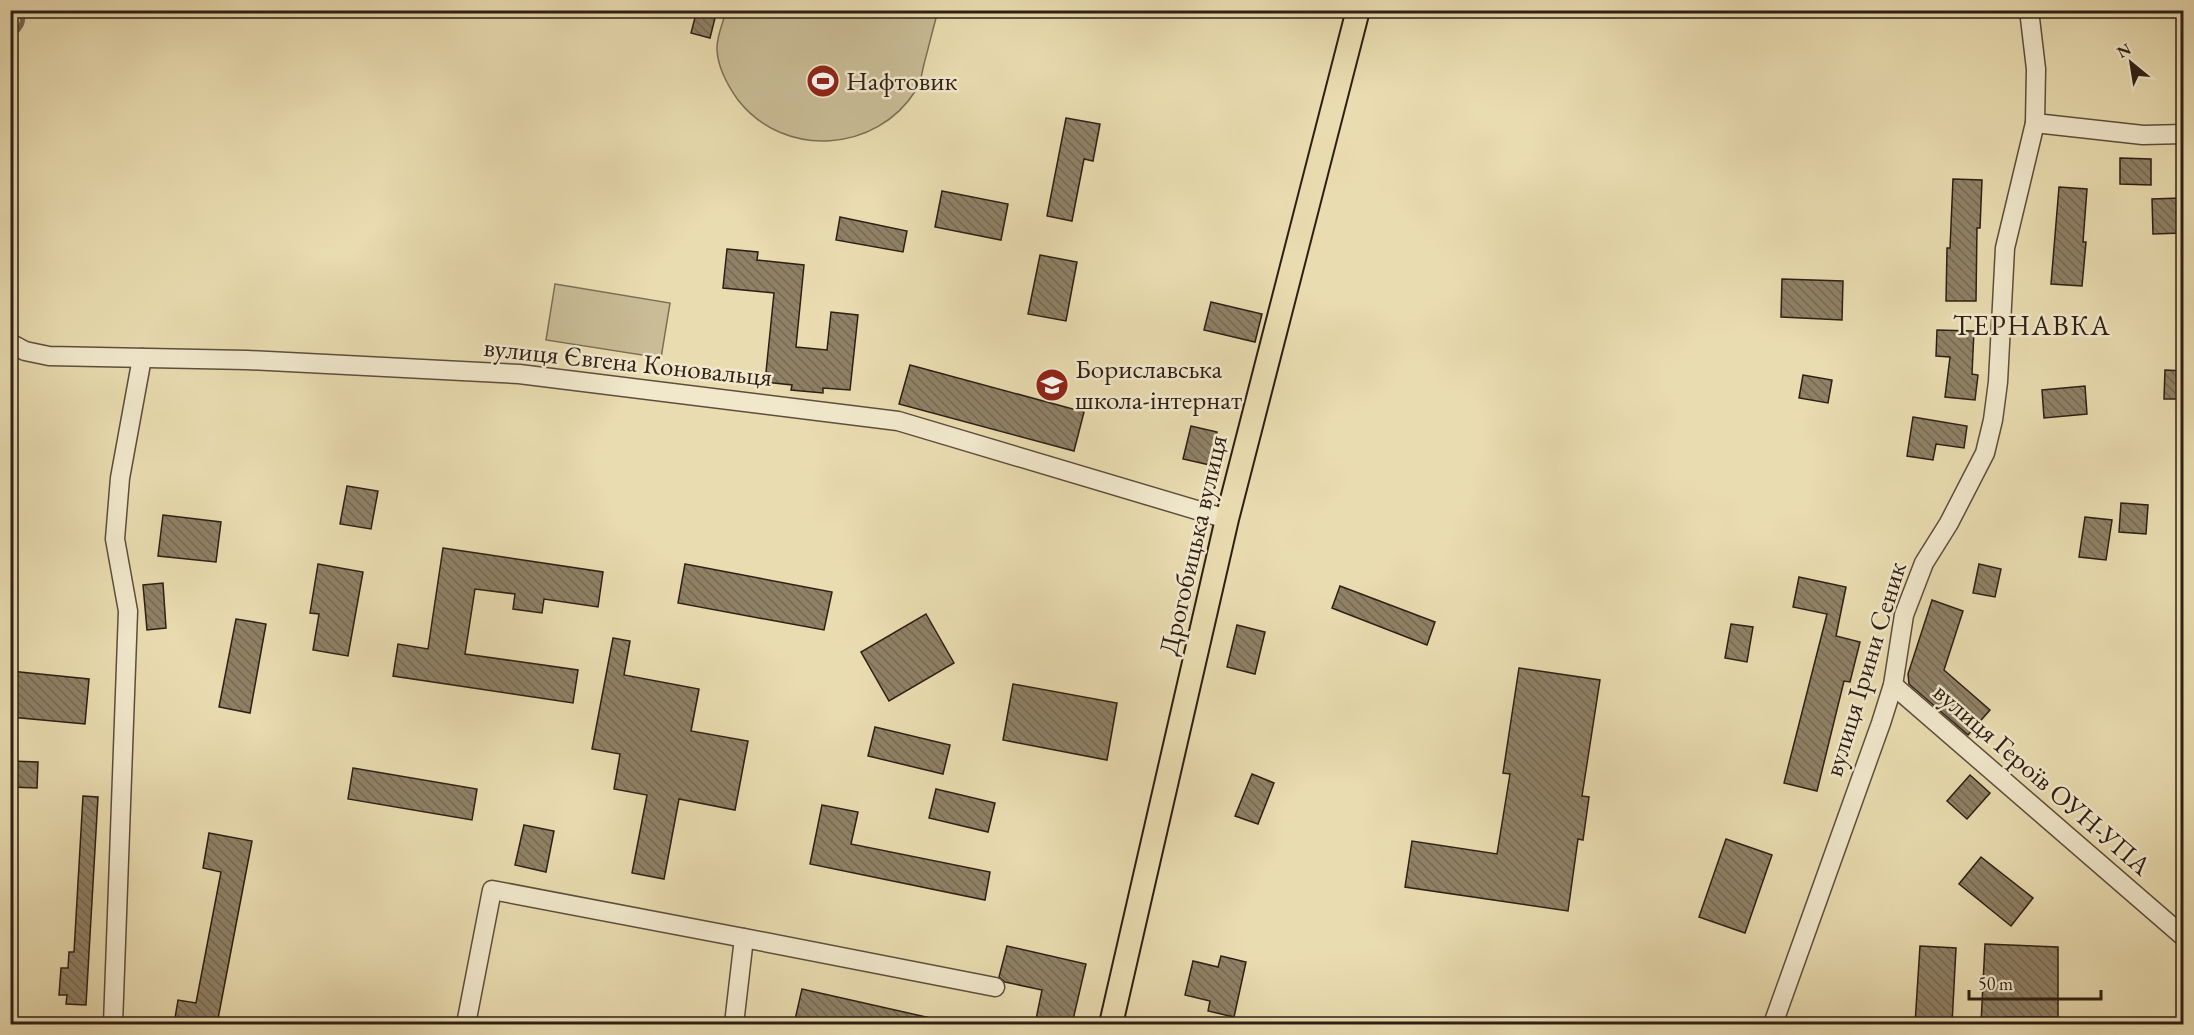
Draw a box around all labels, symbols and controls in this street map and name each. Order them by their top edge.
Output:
north arrow [2101,33,2161,93]
text: N [2113,38,2135,63]
sports icon: Нафтовик [805,63,841,99]
place label: Нафтовик [846,63,958,98]
district label: ТЕРНАВКА [1953,307,2111,343]
street label: вулиця Євгена Коновальця [482,329,774,394]
place label: Бориславська школа-інтернат [1075,351,1242,417]
school or university icon: Бориславська школа-інтернат [1034,367,1070,403]
street label: Дрогобицька вулиця [1150,431,1235,658]
street label: вулиця Ірини Сеник [1815,557,1914,781]
street label: вулиця Героїв ОУН-УПА [1926,674,2159,883]
scale bar [1969,963,2101,1001]
text: 50 m [1978,972,2013,995]

